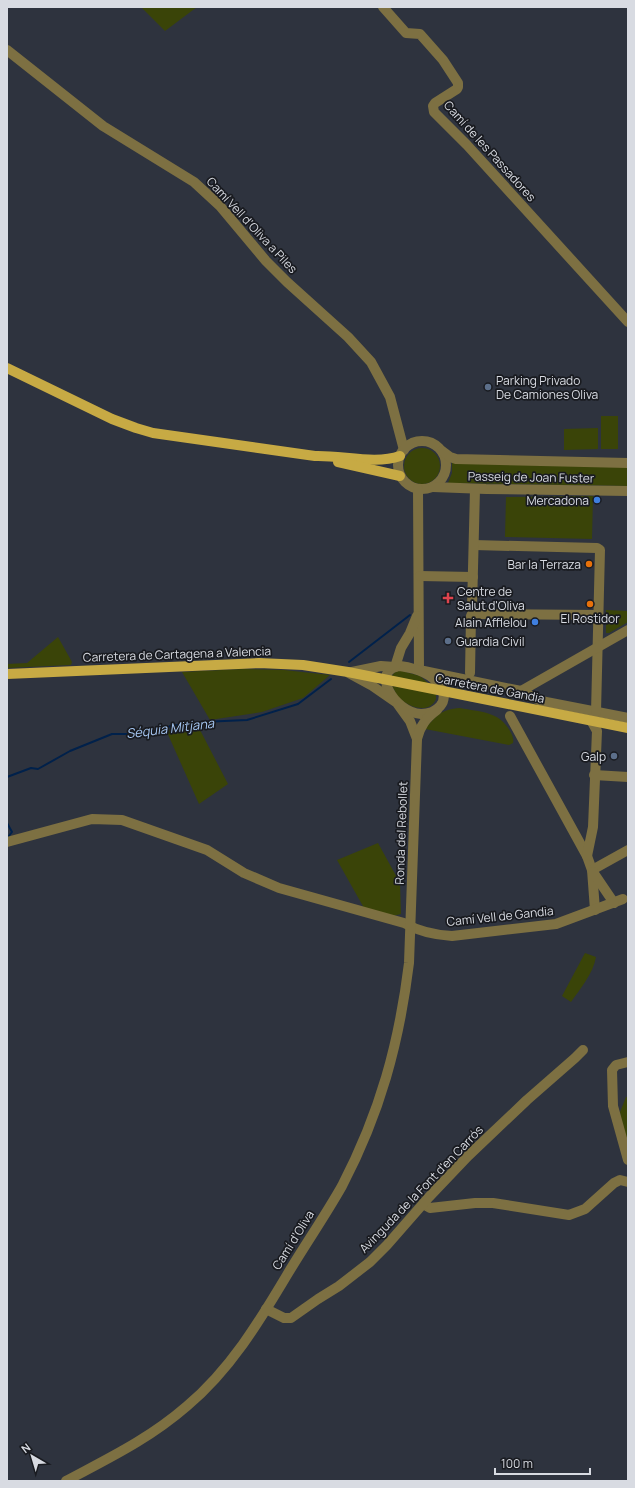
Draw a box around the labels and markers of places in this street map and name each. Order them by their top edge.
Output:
place label: Parking Privado De Camiones Oliva [496,372,598,403]
marker: Parking Privado De Camiones Oliva [483,382,493,392]
place label: Mercadona [526,492,589,509]
marker: Mercadona [592,495,602,505]
place label: Bar la Terraza [507,556,581,573]
marker: Bar la Terraza [584,559,594,569]
place label: Centre de Salut d'Oliva [457,583,525,614]
marker: Centre de Salut d'Oliva [442,592,454,604]
marker: El Rostidor [585,599,595,609]
place label: El Rostidor [560,610,620,627]
place label: Alain Afflelou [455,614,527,631]
marker: Alain Afflelou [530,617,540,627]
place label: Guardia Civil [456,633,525,650]
marker: Guardia Civil [443,636,453,646]
place label: Galp [581,748,606,765]
marker: Galp [609,751,619,761]

